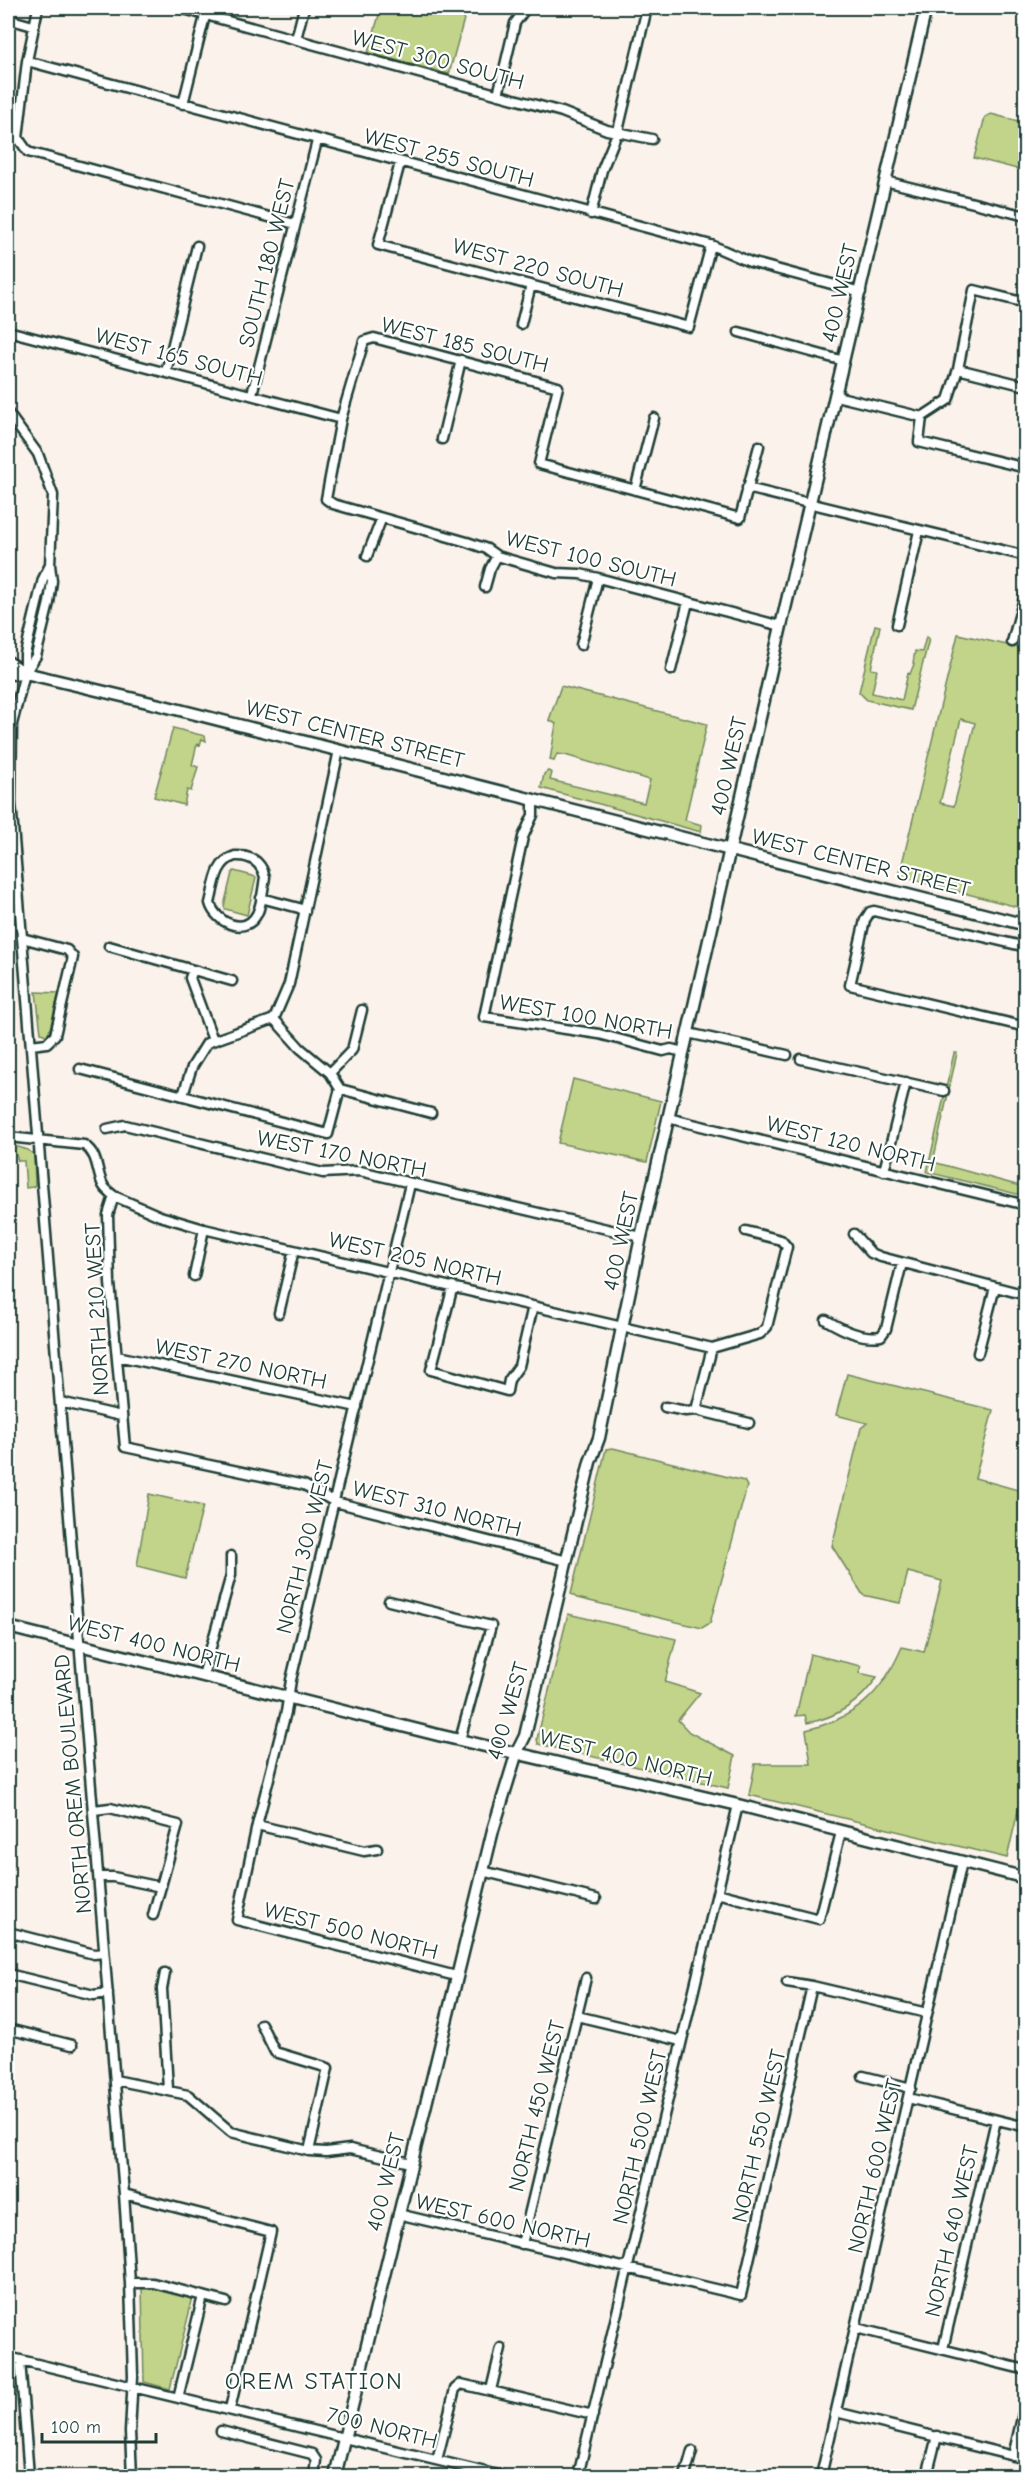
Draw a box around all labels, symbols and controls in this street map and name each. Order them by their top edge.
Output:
street label: WEST 300 SOUTH [349,24,527,96]
street label: WEST 255 SOUTH [361,123,537,193]
street label: SOUTH 180 WEST [233,175,301,350]
street label: WEST 220 SOUTH [450,233,626,303]
street label: 400 WEST [816,240,864,345]
street label: WEST 185 SOUTH [379,312,551,378]
street label: WEST 165 SOUTH [93,322,265,392]
street label: WEST 100 SOUTH [503,525,679,593]
street label: WEST CENTER STREET [243,694,468,774]
street label: 400 WEST [705,713,753,818]
street label: WEST CENTER STREET [749,823,974,903]
street label: WEST 100 NORTH [497,989,675,1045]
street label: WEST 120 NORTH [764,1110,938,1178]
street label: WEST 170 NORTH [255,1125,429,1183]
street label: 400 WEST [598,1189,644,1293]
street label: NORTH 210 WEST [79,1221,115,1396]
street label: WEST 205 NORTH [326,1226,504,1292]
street label: WEST 270 NORTH [153,1333,329,1395]
street label: NORTH 300 WEST [271,1457,339,1636]
street label: WEST 310 NORTH [350,1475,524,1543]
street label: WEST 400 NORTH [65,1610,243,1678]
street label: NORTH OREM BOULEVARD [49,1653,97,1915]
street label: 400 WEST [482,1658,535,1763]
street label: WEST 400 NORTH [537,1724,715,1792]
street label: WEST 500 NORTH [261,1897,441,1965]
street label: NORTH 450 WEST [503,2017,571,2194]
street label: NORTH 550 WEST [726,2046,792,2225]
street label: NORTH 500 WEST [607,2047,673,2227]
street label: NORTH 600 WEST [842,2076,908,2256]
street label: 400 WEST [361,2129,411,2234]
street label: NORTH 640 WEST [920,2142,985,2320]
street label: WEST 600 NORTH [413,2188,593,2254]
district label: OREM STATION [225,2367,403,2395]
street label: 700 NORTH [324,2402,440,2454]
scale bar [42,2406,156,2444]
text: 100 m [51,2417,101,2438]

